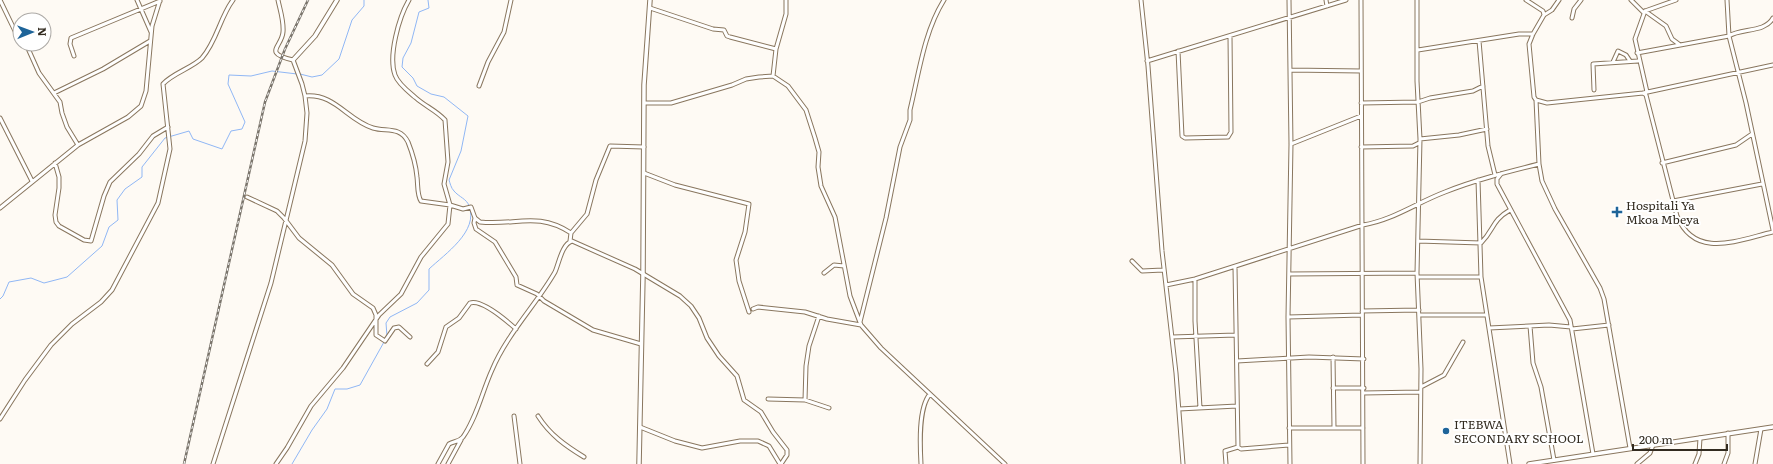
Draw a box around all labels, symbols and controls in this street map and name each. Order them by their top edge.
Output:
north arrow [12,12,52,52]
text: N [35,27,51,37]
place label: Hospitali Ya Mkoa Mbeya [1626,196,1700,228]
marker: Hospitali Ya Mkoa Mbeya [1611,206,1623,218]
place label: ITEBWA SECONDARY SCHOOL [1454,415,1584,447]
marker: ITEBWA SECONDARY SCHOOL [1441,426,1451,436]
scale bar [1633,426,1727,452]
text: 200 m [1639,430,1673,448]

